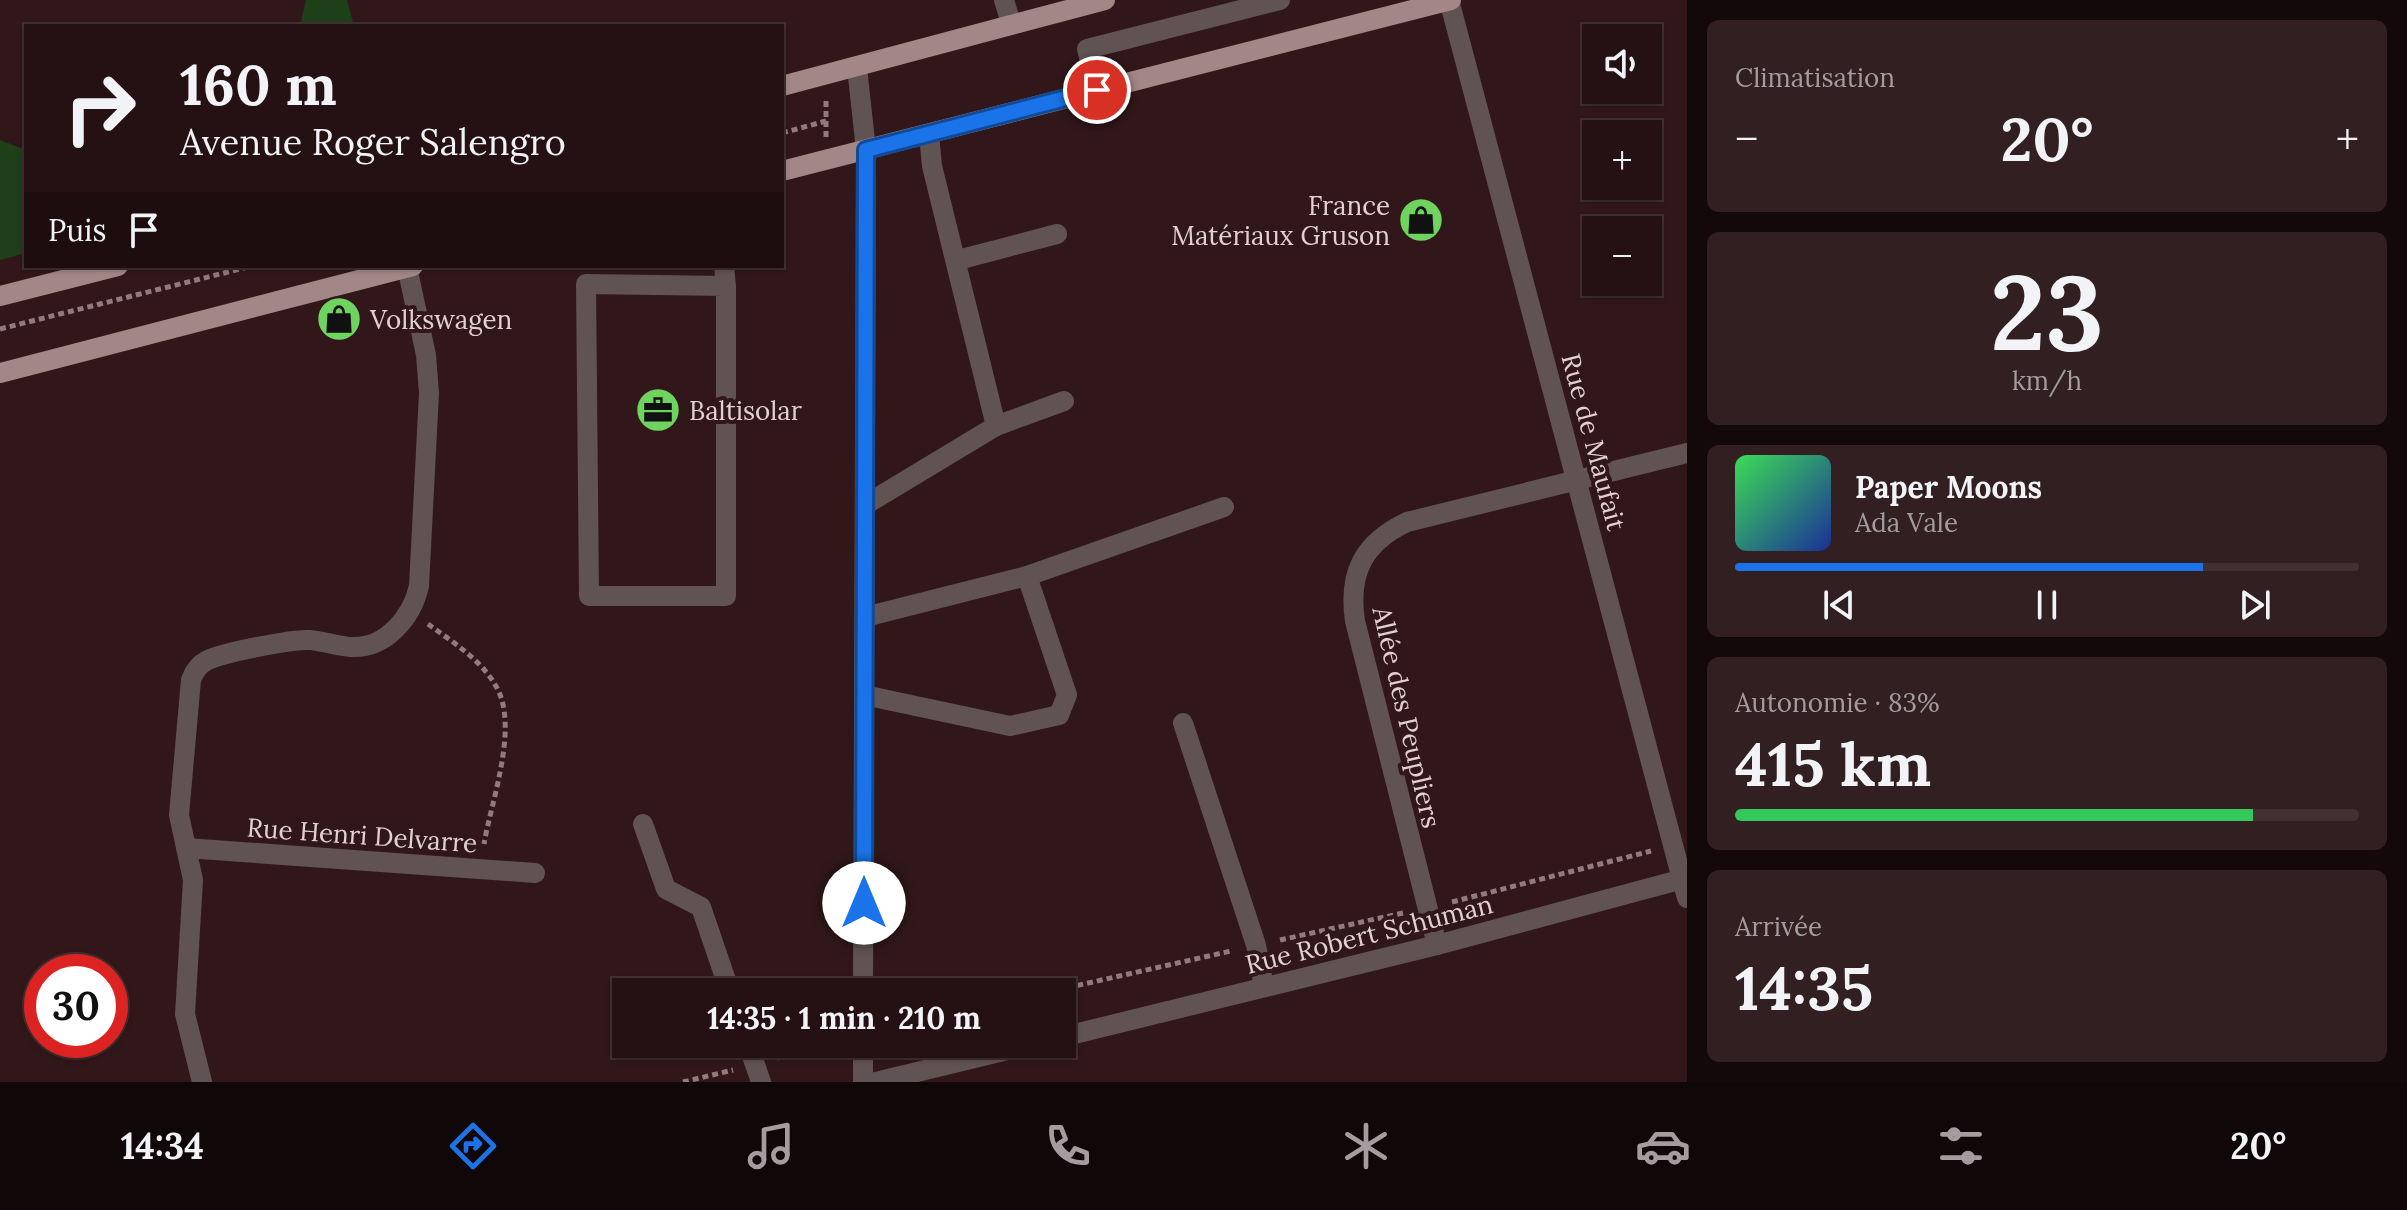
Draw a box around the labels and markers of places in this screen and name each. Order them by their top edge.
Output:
pin [1063,56,1131,124]
place label: France Matériaux Gruson [1171,189,1390,252]
shop icon: France Matériaux Gruson [1397,196,1445,244]
shop icon: Volkswagen [315,295,363,343]
place label: Volkswagen [369,303,512,336]
office icon: Baltisolar [634,386,682,434]
place label: Baltisolar [689,394,803,427]

